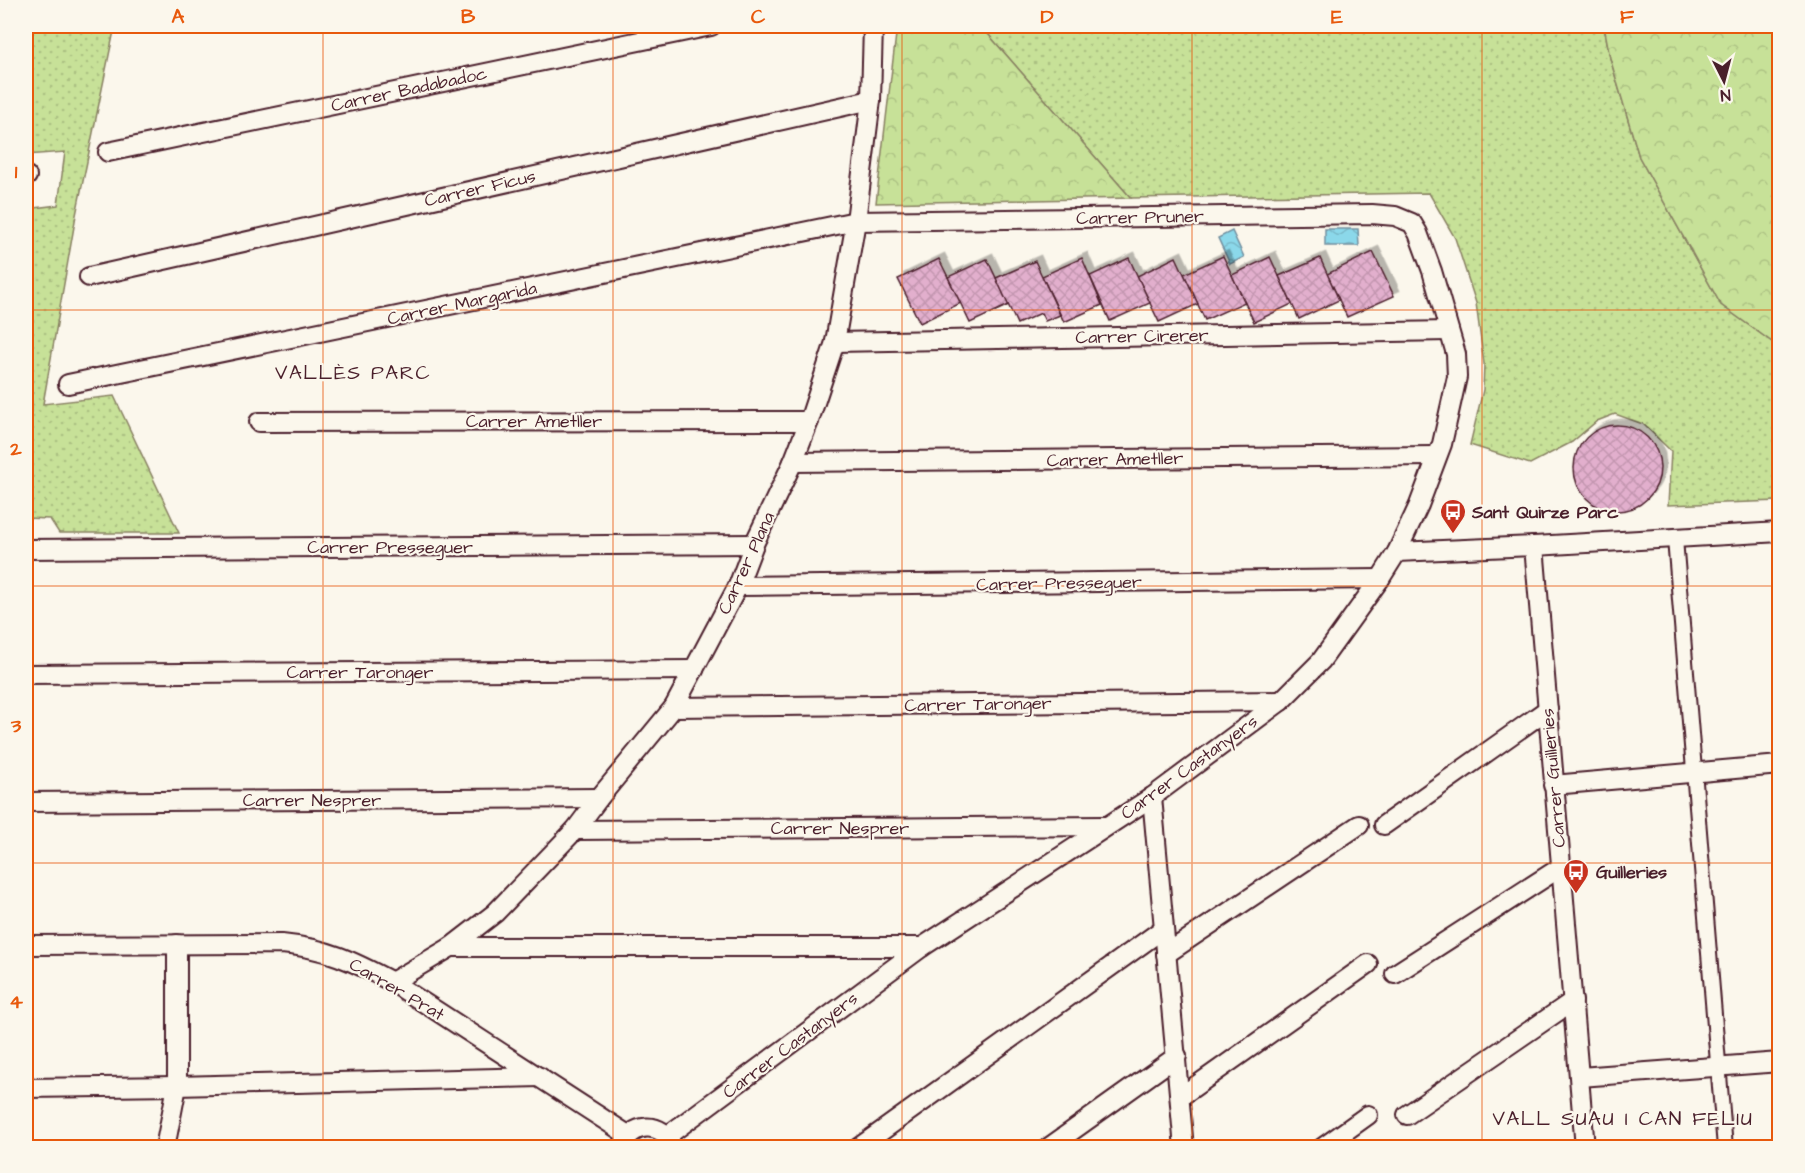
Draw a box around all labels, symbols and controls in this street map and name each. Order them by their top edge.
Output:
text: A [172,3,185,31]
text: B [461,3,476,31]
text: C [751,3,766,31]
text: D [1041,3,1054,31]
text: E [1331,3,1343,31]
text: F [1620,3,1635,31]
north arrow [1694,51,1754,111]
street label: Carrer Badabadoc [329,61,489,118]
text: N [1719,83,1732,106]
text: 1 [15,158,18,186]
street label: Carrer Ficus [422,164,538,213]
street label: Carrer Pruner [1076,204,1204,231]
street label: Carrer Margarida [385,275,539,333]
street label: Carrer Cirerer [1075,323,1209,350]
district label: VALLÈS PARC [275,359,431,387]
street label: Carrer Ametller [466,409,602,434]
text: 2 [9,435,22,463]
street label: Carrer Ametller [1047,446,1184,473]
bus stop icon: Sant Quirze Parc [1438,497,1468,535]
place label: Sant Quirze Parc [1471,500,1619,525]
street label: Carrer Plana [712,508,781,618]
street label: Carrer Presseguer [307,535,473,561]
street label: Carrer Presseguer [976,570,1142,598]
street label: Carrer Taronger [286,660,434,686]
street label: Carrer Taronger [904,691,1052,719]
street label: Carrer Guilleries [1535,707,1572,849]
street label: Carrer Castanyers [1116,709,1263,826]
text: 3 [10,712,22,740]
street label: Carrer Nesprer [243,788,381,813]
street label: Carrer Nesprer [771,816,909,841]
bus stop icon: Guilleries [1561,857,1591,895]
place label: Guilleries [1596,860,1667,885]
street label: Carrer Prat [344,952,450,1027]
street label: Carrer Castanyers [717,986,864,1105]
text: 4 [9,988,23,1016]
district label: VALL SUAU I CAN FELIU [1492,1105,1754,1133]

